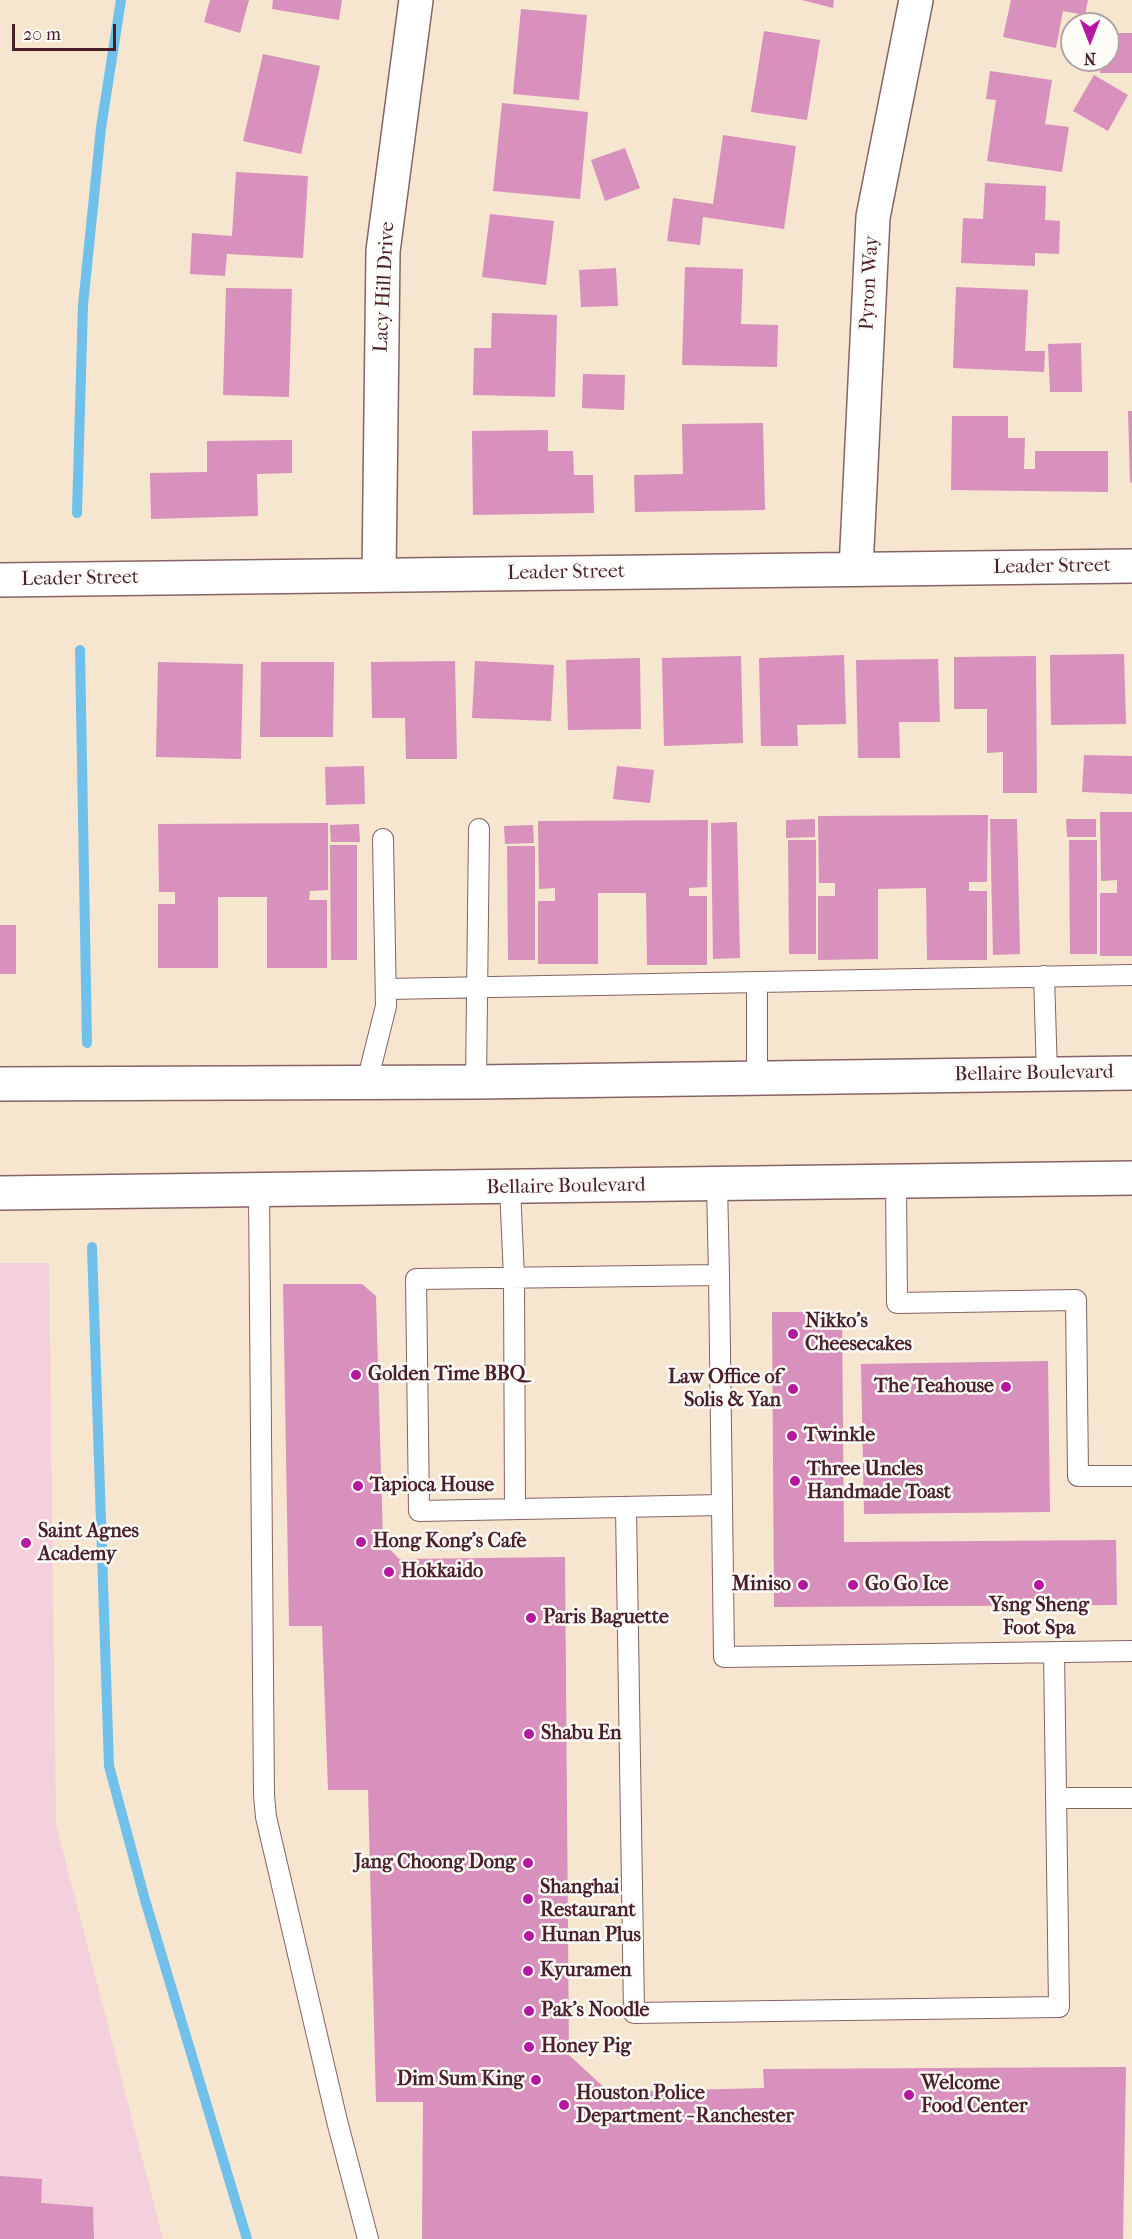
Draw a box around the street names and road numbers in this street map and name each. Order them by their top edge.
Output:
street label: Lacy Hill Drive [370,221,400,353]
street label: Pyron Way [856,235,884,331]
street label: Leader Street [993,554,1111,580]
street label: Leader Street [507,560,625,586]
street label: Leader Street [21,566,139,592]
street label: Bellaire Boulevard [954,1061,1114,1087]
street label: Bellaire Boulevard [486,1174,646,1200]

